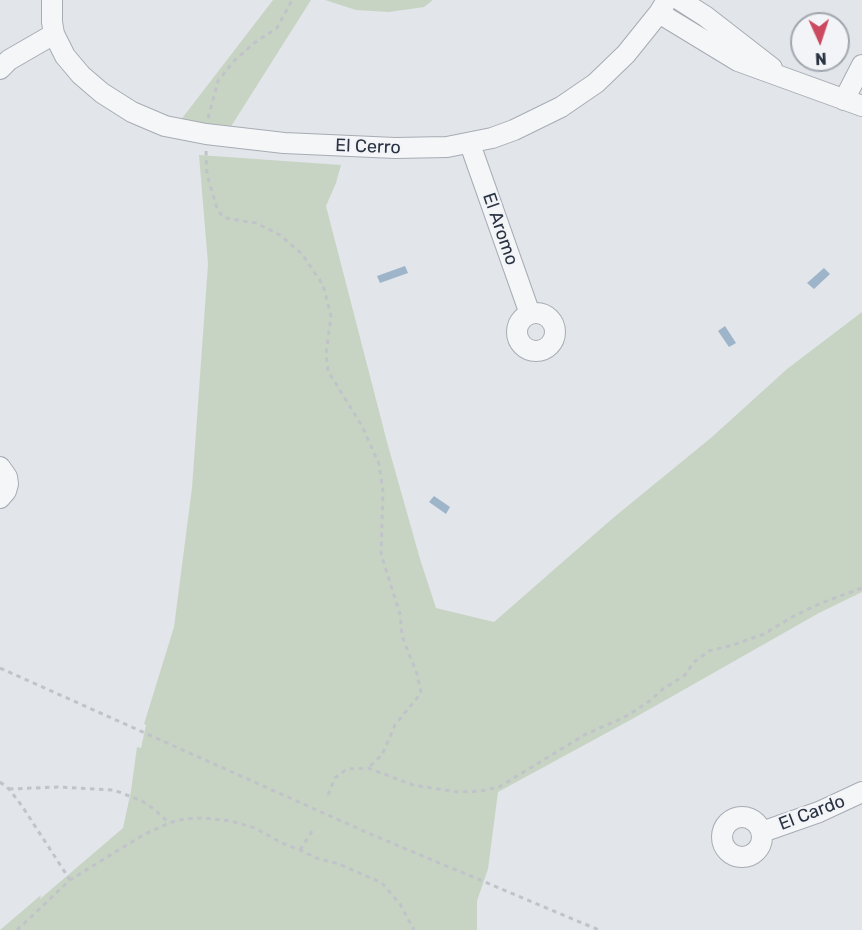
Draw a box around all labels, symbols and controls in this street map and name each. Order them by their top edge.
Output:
north arrow [790,12,850,72]
text: N [815,49,827,68]
street label: El Cerro [335,135,401,159]
street label: El Aromo [478,190,522,268]
street label: El Cardo [776,790,848,836]

